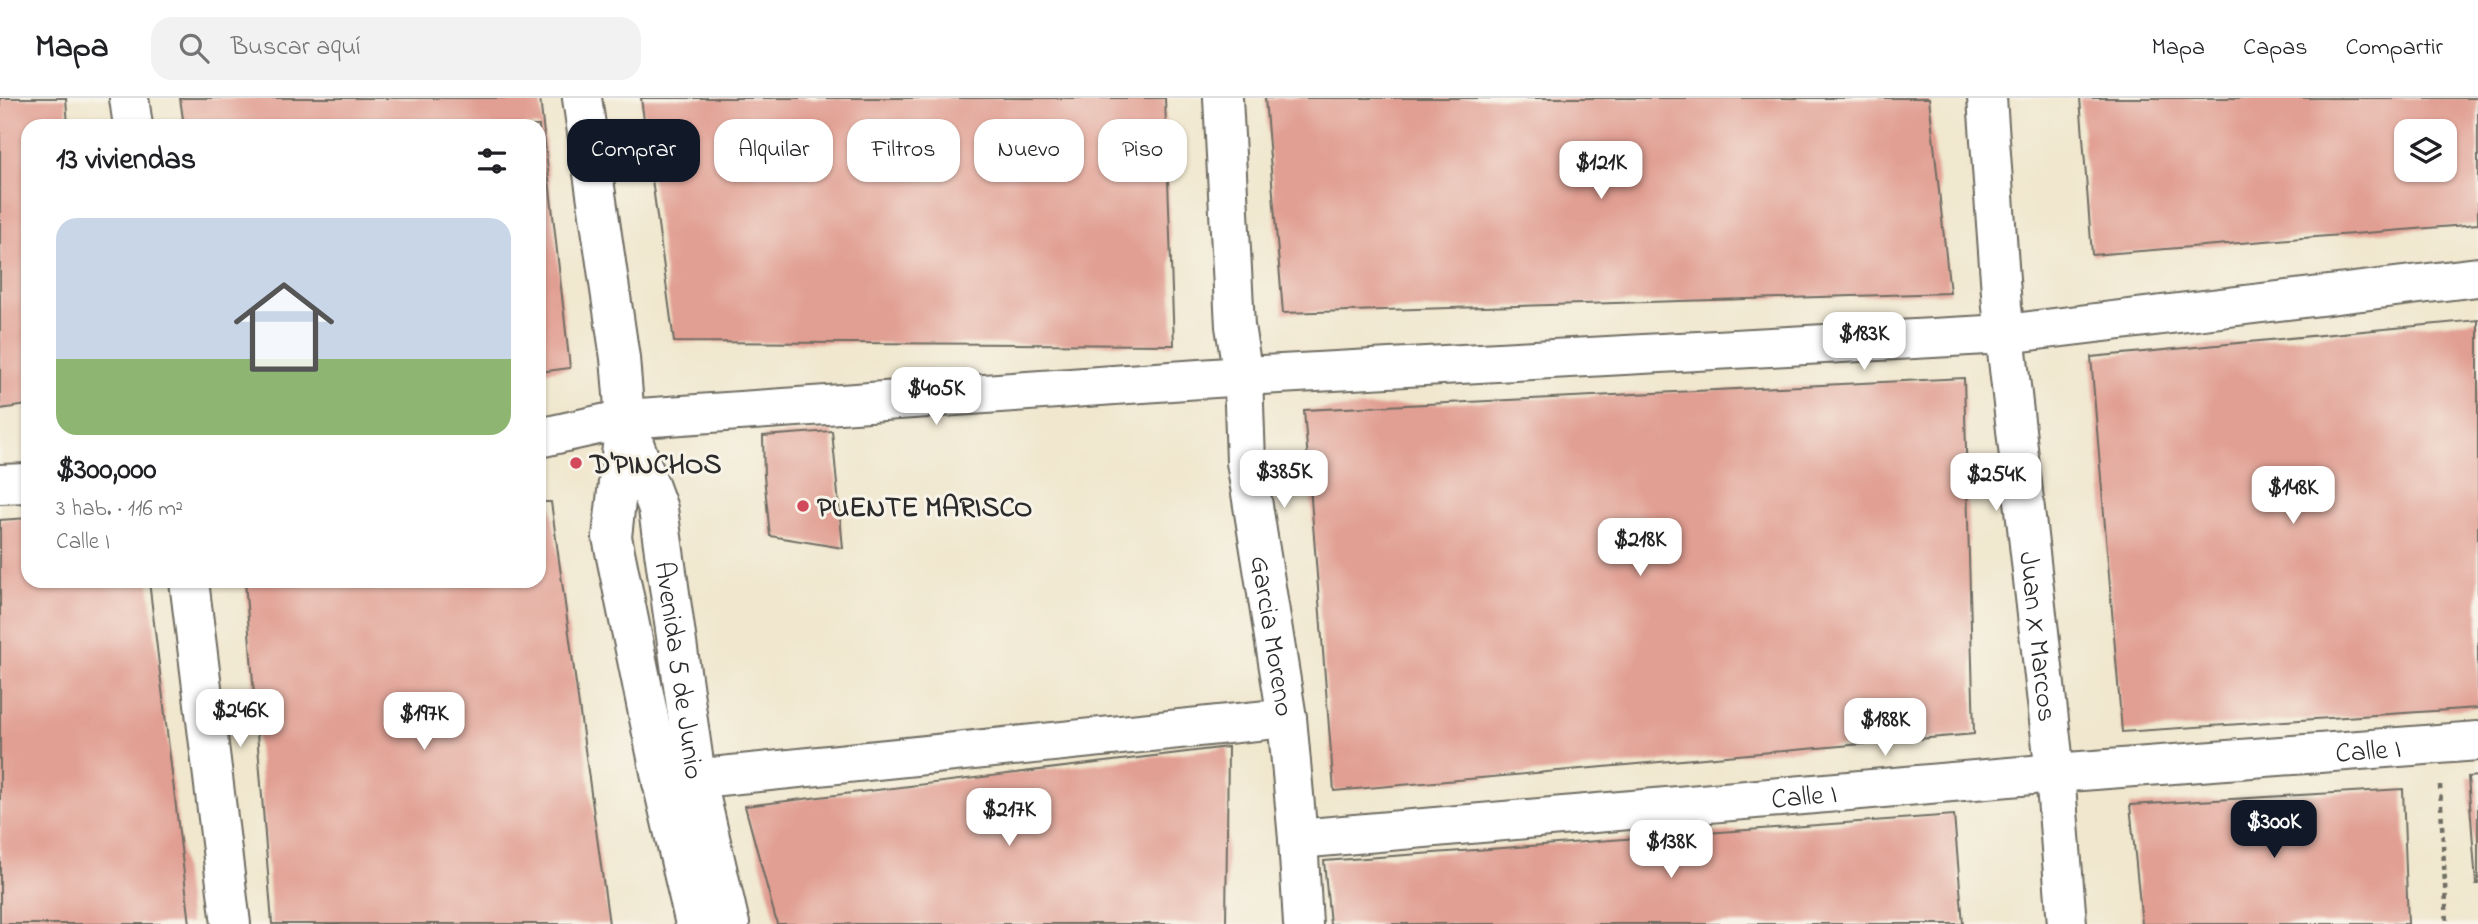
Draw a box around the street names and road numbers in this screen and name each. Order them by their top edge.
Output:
street label: Juan X Marcos [2006,550,2066,724]
street label: Garcia Moreno [1237,553,1303,720]
street label: Avenida 5 de Junio [642,559,713,782]
street label: Calle I [2334,730,2403,776]
street label: Calle I [1770,775,1839,822]

